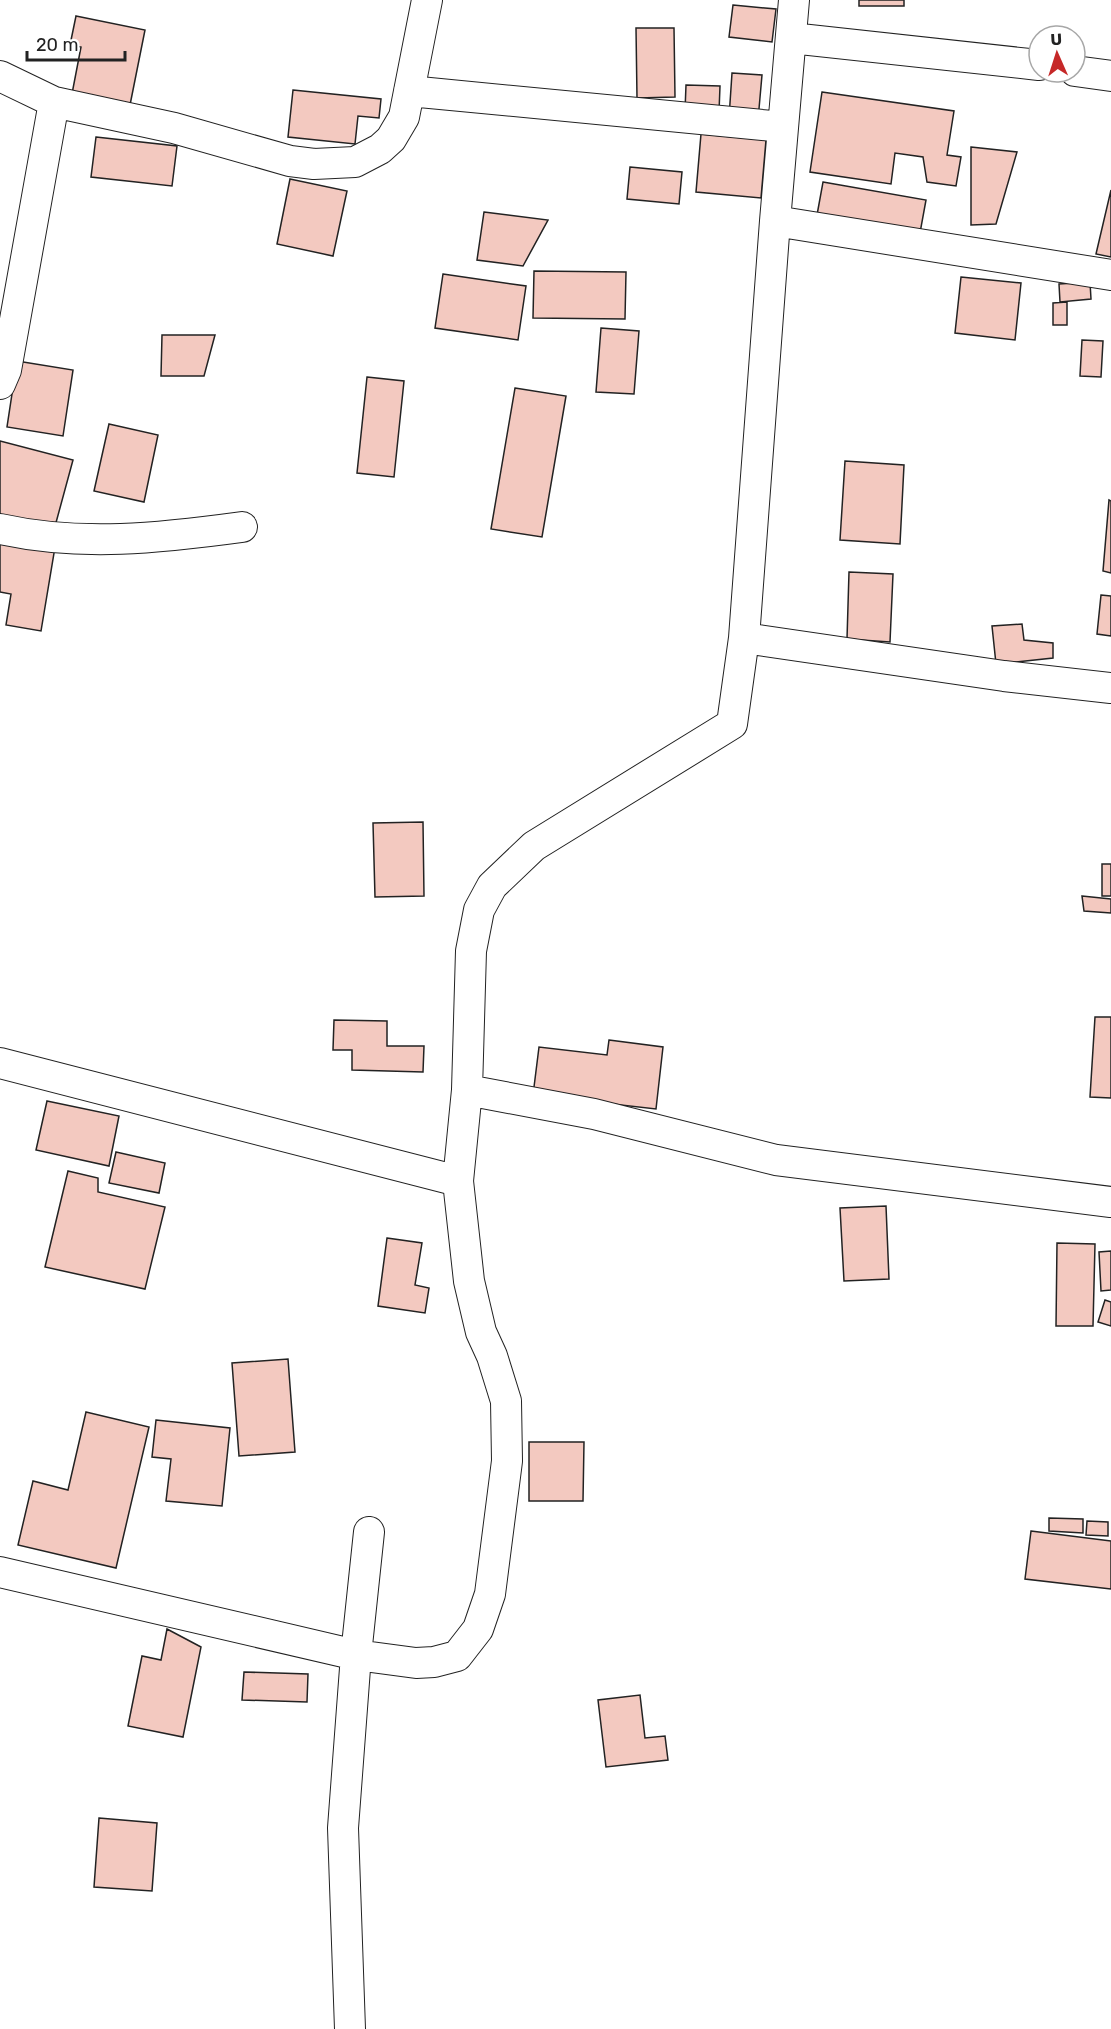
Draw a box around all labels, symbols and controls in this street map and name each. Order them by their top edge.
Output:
scale bar [27,24,124,62]
north arrow [1027,24,1087,84]
text: U [1050,30,1063,49]
text: 20 m [36,34,78,56]

